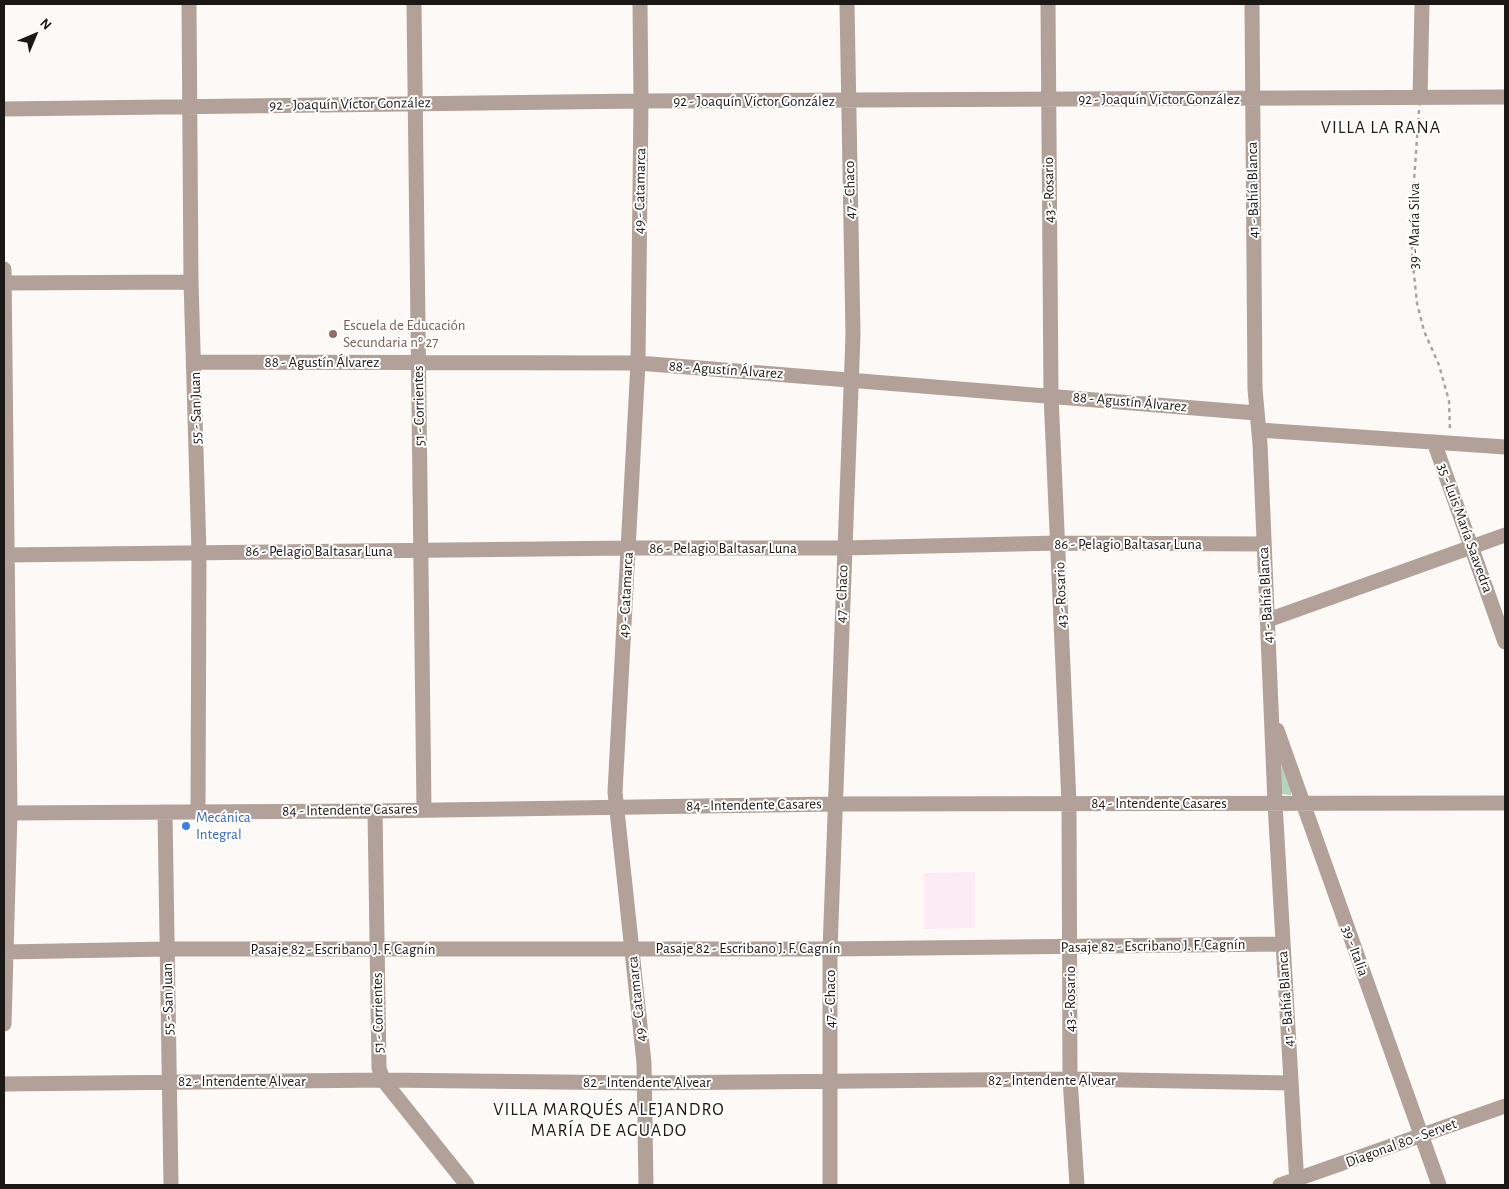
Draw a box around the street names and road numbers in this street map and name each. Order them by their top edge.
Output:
street label: 92 - Joaquín Víctor González [1078,90,1240,108]
street label: 92 - Joaquín Víctor González [673,92,835,110]
street label: 92 - Joaquín Víctor González [269,94,431,114]
street label: 41 - Bahía Blanca [1243,142,1263,238]
street label: 49 - Catamarca [630,148,650,234]
street label: 43 - Rosario [1039,157,1059,223]
street label: 47 - Chaco [840,161,860,219]
street label: 39 - María Silva [1405,183,1423,269]
street label: 88 - Agustín Álvarez [265,353,379,371]
street label: 88 - Agustín Álvarez [668,357,784,383]
street label: 51 - Corrientes [409,365,429,447]
street label: 55 - San Juan [186,372,206,444]
street label: 88 - Agustín Álvarez [1072,388,1188,416]
street label: 35 - Luis María Saavedra [1433,461,1497,595]
street label: 86 - Pelagio Baltasar Luna [1054,535,1202,553]
street label: 86 - Pelagio Baltasar Luna [649,539,797,557]
street label: 86 - Pelagio Baltasar Luna [245,542,393,560]
street label: 41 - Bahía Blanca [1254,546,1278,644]
street label: 49 - Catamarca [615,551,637,639]
street label: 43 - Rosario [1051,562,1071,628]
street label: 47 - Chaco [832,564,852,624]
street label: 84 - Intendente Casares [1091,794,1227,812]
street label: 84 - Intendente Casares [686,795,822,815]
street label: 84 - Intendente Casares [282,800,418,820]
street label: 39 - Italia [1338,923,1372,979]
street label: Pasaje 82 - Escribano J. F. Cagnín [1060,935,1246,957]
street label: Pasaje 82 - Escribano J. F. Cagnín [656,939,840,957]
street label: Pasaje 82 - Escribano J. F. Cagnín [251,940,435,958]
street label: 41 - Bahía Blanca [1274,950,1298,1048]
street label: 49 - Catamarca [624,955,650,1043]
street label: 55 - San Juan [158,963,178,1035]
street label: 43 - Rosario [1061,966,1079,1032]
street label: 47 - Chaco [821,970,839,1028]
street label: 51 - Corrientes [368,972,388,1054]
street label: 82 - Intendente Alvear [988,1071,1116,1089]
street label: 82 - Intendente Alvear [178,1072,306,1090]
street label: 82 - Intendente Alvear [583,1073,711,1091]
street label: Diagonal 80 - Servet [1343,1115,1459,1171]

